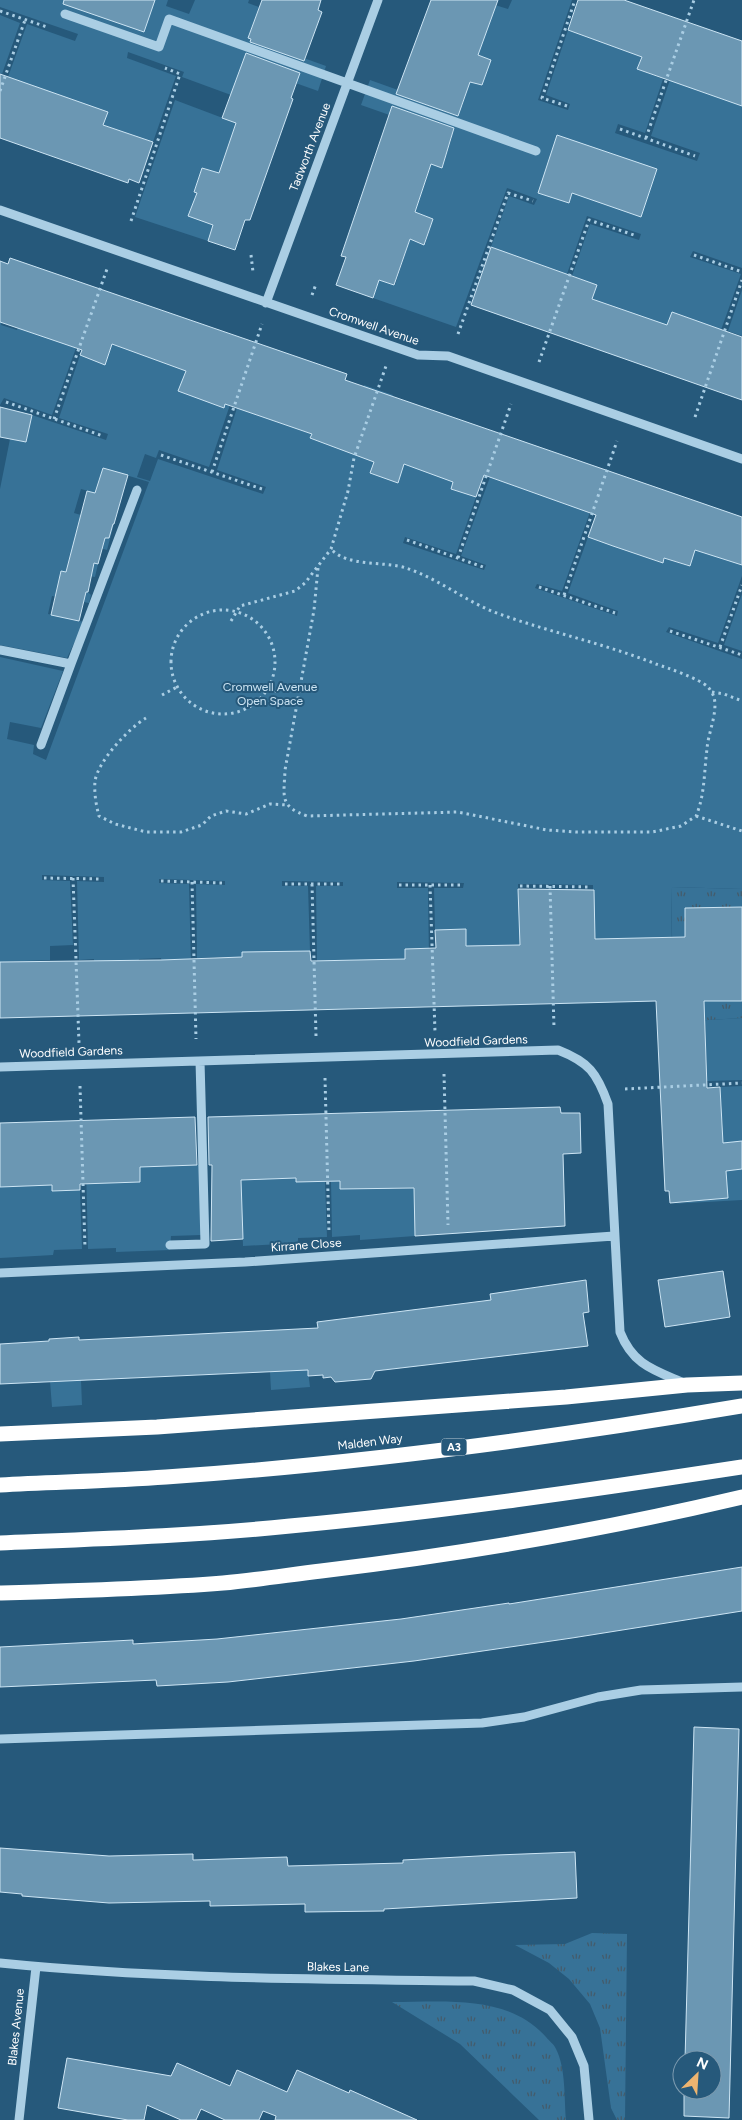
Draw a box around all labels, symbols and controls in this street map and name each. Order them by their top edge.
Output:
street label: Tadworth Avenue [287,100,334,193]
street label: Cromwell Avenue [327,304,421,348]
park label: Cromwell Avenue Open Space [223,680,318,708]
street label: Woodfield Gardens [424,1032,528,1050]
street label: Woodfield Gardens [19,1043,123,1061]
street label: Kirrane Close [270,1236,342,1254]
street label: Malden Way [337,1431,404,1453]
road number: A3 [442,1438,466,1455]
street label: Blakes Lane [307,1959,370,1975]
street label: Blakes Avenue [5,1987,27,2066]
north arrow [672,2050,722,2100]
text: N [694,2054,711,2074]

